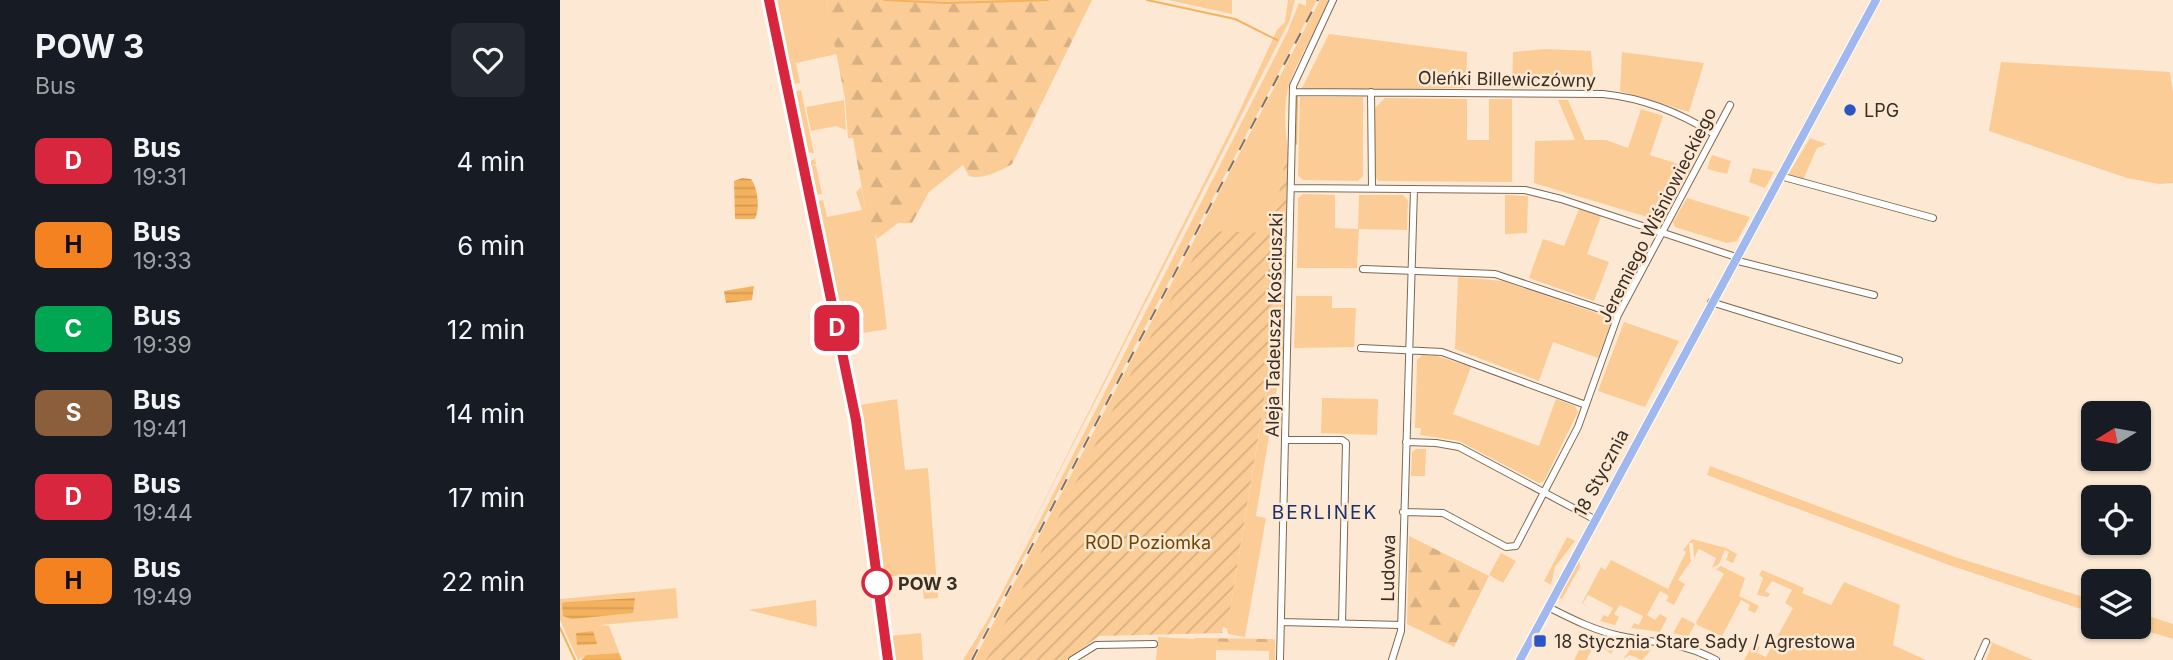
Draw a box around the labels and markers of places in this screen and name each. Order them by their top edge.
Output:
place label: LPG [1864,100,1899,121]
marker: LPG [1842,102,1858,118]
marker: POW 3 [862,568,892,598]
place label: POW 3 [898,573,958,594]
place label: 18 Stycznia Stare Sady / Agrestowa [1554,631,1855,652]
marker: 18 Stycznia Stare Sady / Agrestowa [1532,633,1548,649]

